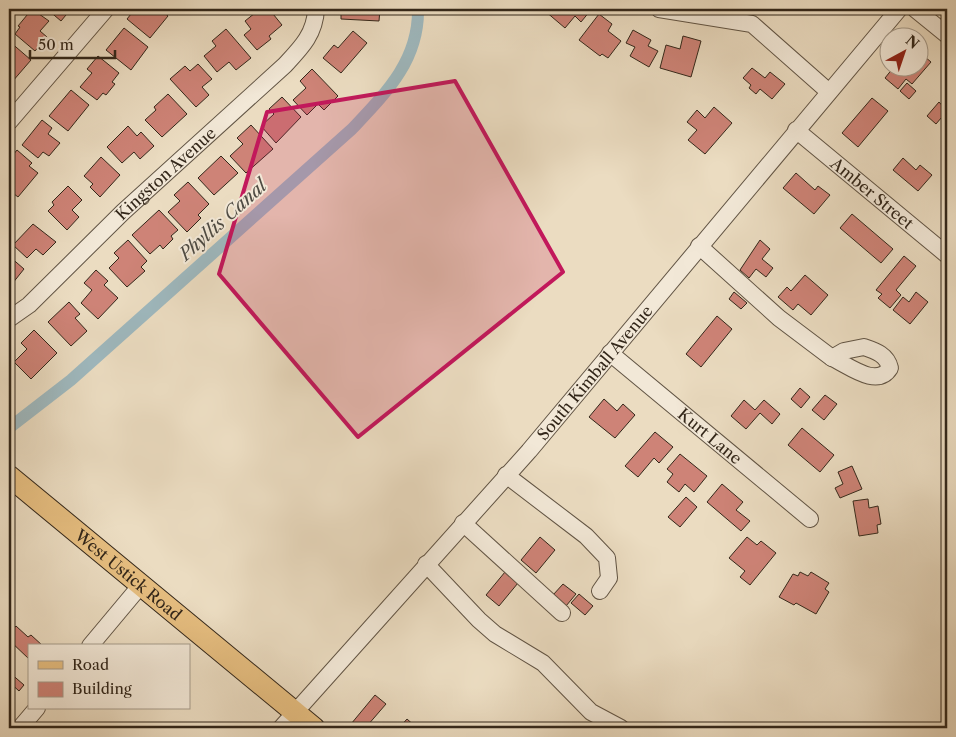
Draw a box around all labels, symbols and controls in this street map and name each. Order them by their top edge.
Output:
scale bar [30,28,115,60]
north arrow [878,28,928,78]
text: N [902,31,923,53]
text: 50 m [38,35,74,54]
street label: Kingston Avenue [111,123,220,224]
street label: Amber Street [826,152,918,233]
water label: Phyllis Canal [173,173,273,267]
street label: South Kimball Avenue [532,301,657,444]
street label: Kurt Lane [674,404,746,468]
street label: West Ustick Road [70,524,186,625]
legend [28,644,190,710]
text: Road [72,655,109,674]
text: Building [72,679,132,698]

